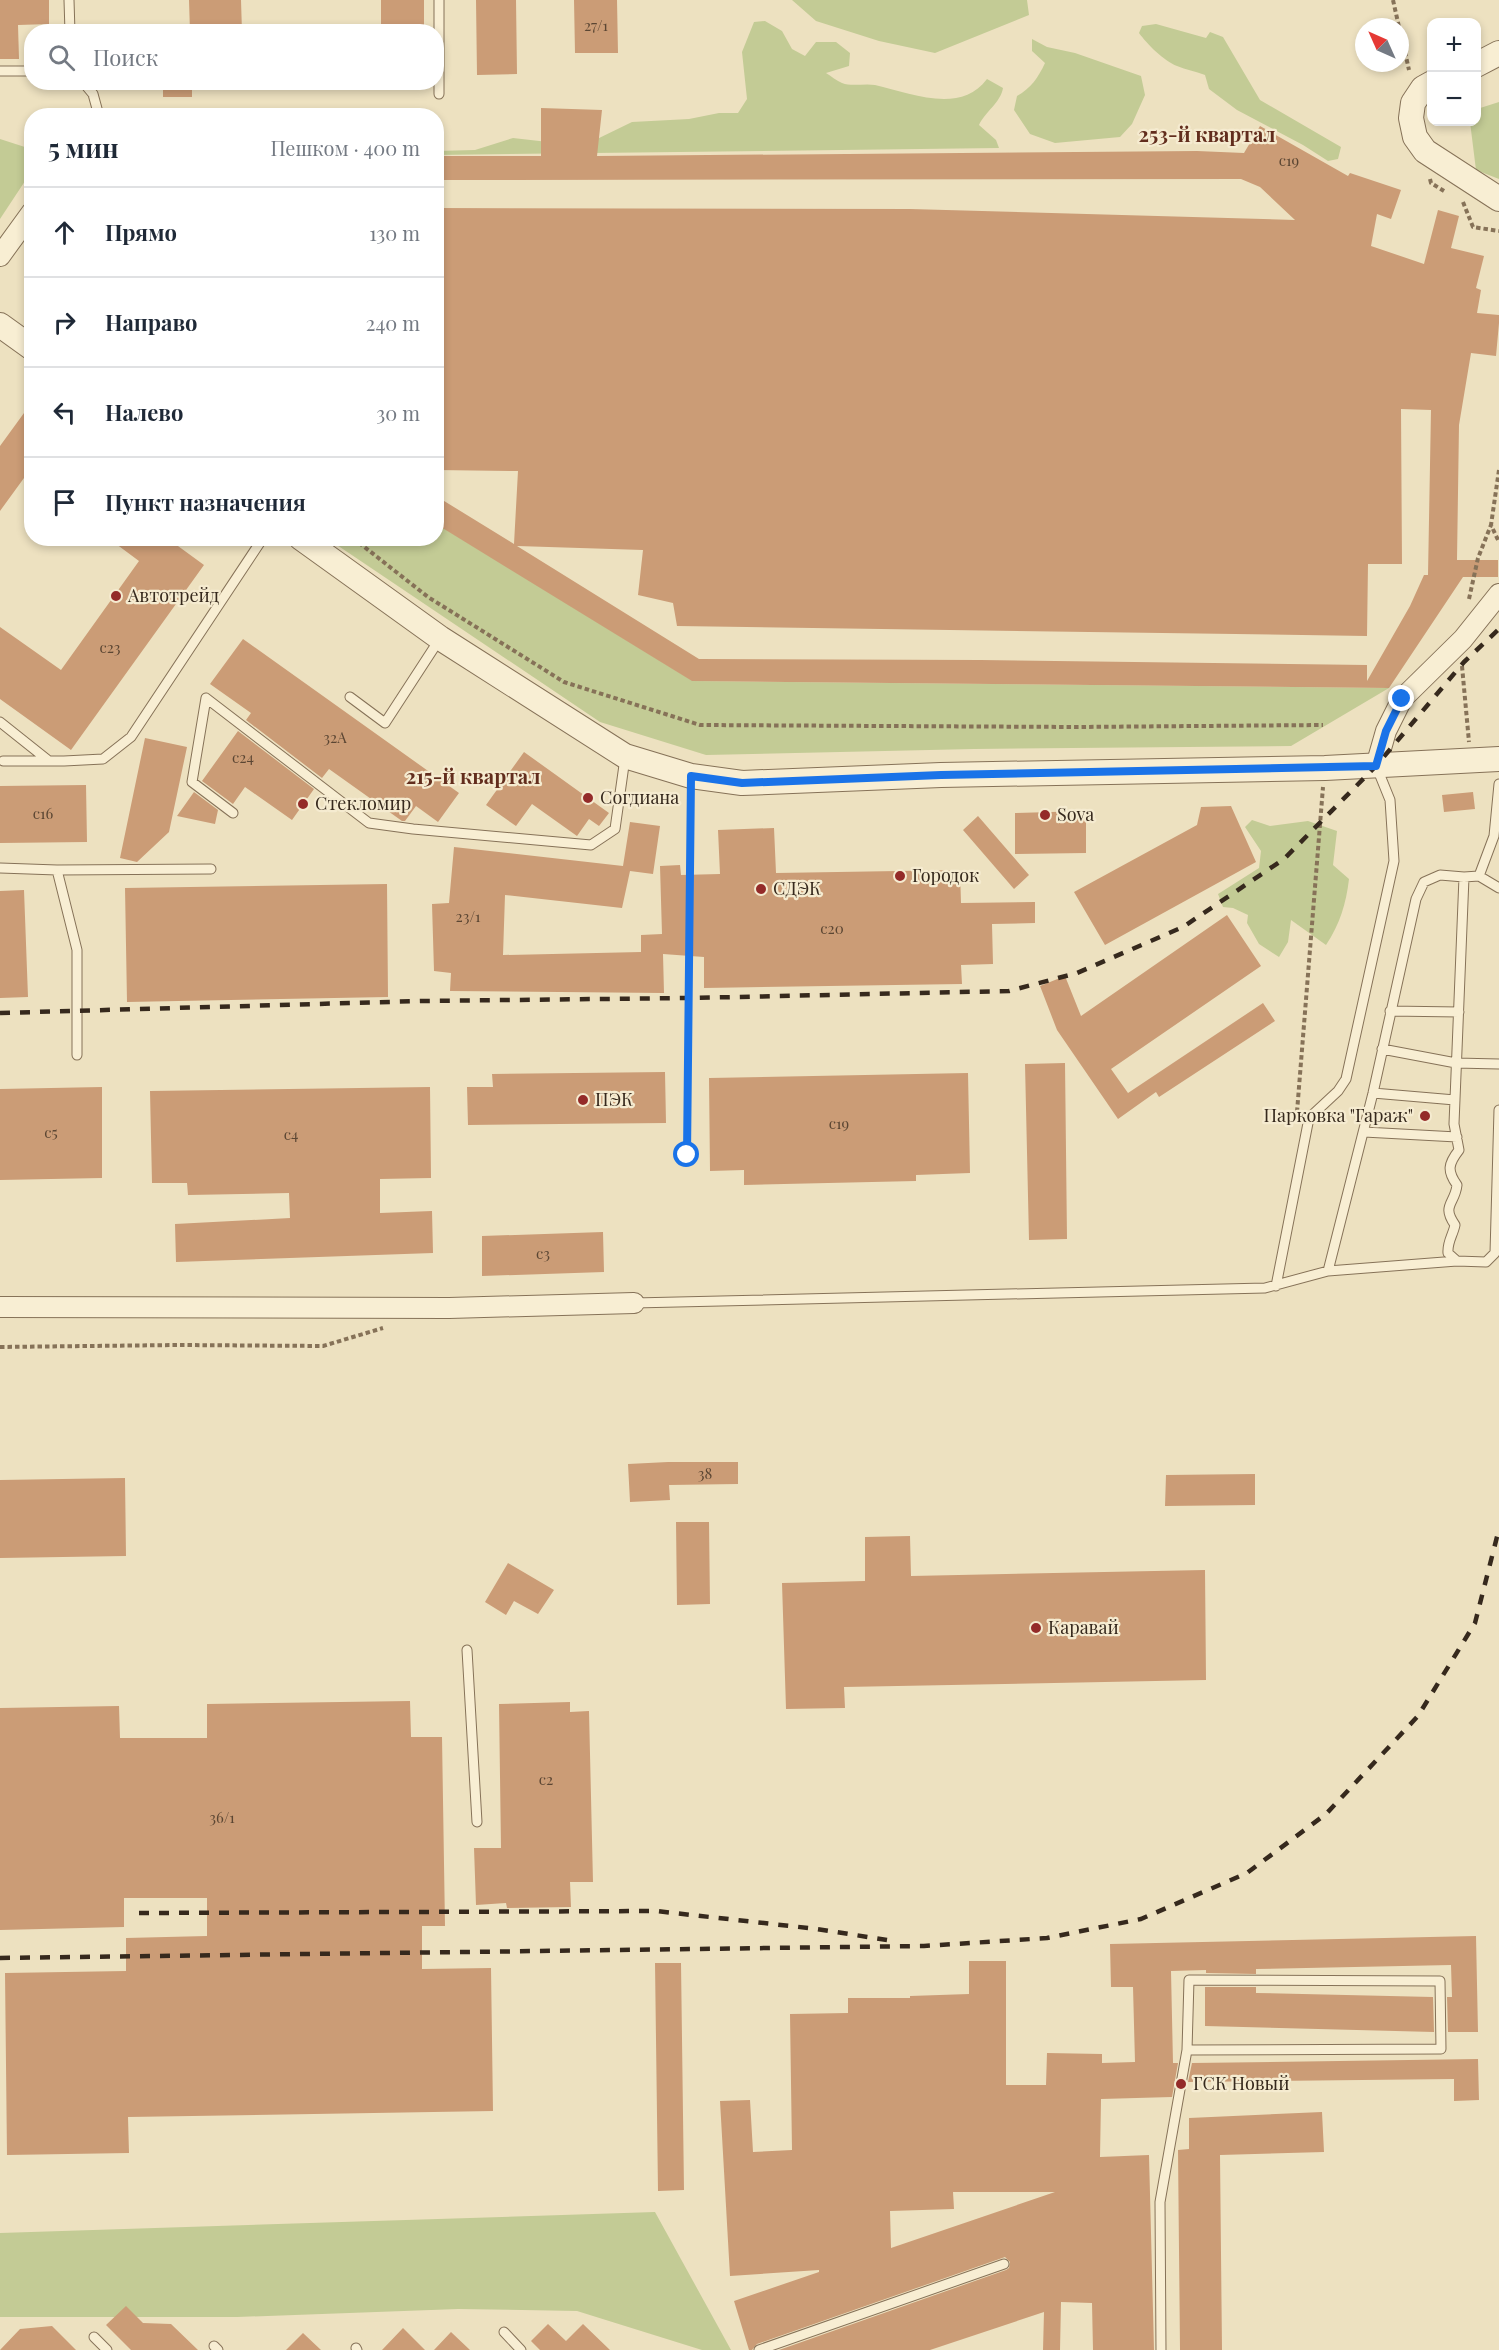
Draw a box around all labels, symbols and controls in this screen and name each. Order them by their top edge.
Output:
house number: 27/1 [584,15,609,35]
north arrow [1355,18,1409,72]
map controls [1427,18,1481,126]
button: + [1427,18,1481,72]
search box [24,24,444,90]
icon: search [45,41,78,74]
text: Поиск [93,42,158,72]
button: − [1427,72,1481,126]
district label: 253-й квартал [1139,120,1275,147]
text: 5 мин [48,130,119,165]
text: Пешком · 400 m [271,134,420,161]
house number: с19 [1279,150,1299,170]
icon: ahead [48,216,81,249]
text: Прямо [105,217,177,247]
text: 130 m [369,219,420,246]
icon: right [48,306,81,339]
text: Направо [105,307,198,337]
text: 240 m [366,309,420,336]
icon: left [48,396,81,429]
text: Налево [105,397,183,427]
text: 30 m [376,399,420,426]
icon: arrive [48,486,81,519]
text: Пункт назначения [105,487,306,517]
place label: Автотрейд [127,583,220,607]
marker: Автотрейд [109,589,123,603]
house number: с23 [99,637,121,657]
route end [1388,685,1414,711]
house number: 32А [323,727,347,747]
house number: с24 [232,747,254,767]
district label: 215-й квартал [406,762,540,789]
place label: Согдиана [600,785,679,809]
place label: Стекломир [315,791,411,815]
marker: Согдиана [581,791,595,805]
marker: Стекломир [296,797,310,811]
place label: Sova [1057,802,1094,826]
house number: с16 [33,803,54,823]
marker: Sova [1038,808,1052,822]
place label: Городок [912,863,979,887]
marker: Городок [893,869,907,883]
place label: СДЭК [773,876,821,900]
marker: СДЭК [754,882,768,896]
house number: 23/1 [455,906,481,926]
house number: с20 [820,918,844,938]
place label: ПЭК [595,1087,633,1111]
marker: ПЭК [576,1093,590,1107]
place label: Парковка "Гараж" [1264,1103,1413,1127]
marker: Парковка "Гараж" [1418,1109,1432,1123]
house number: с19 [829,1113,849,1133]
house number: с5 [44,1122,58,1142]
house number: с4 [284,1124,298,1144]
route start [673,1141,699,1167]
house number: с3 [536,1243,550,1263]
house number: 38 [698,1463,712,1483]
place label: Каравай [1048,1615,1119,1639]
marker: Каравай [1029,1621,1043,1635]
house number: с2 [539,1769,553,1789]
house number: 36/1 [209,1807,235,1827]
place label: ГСК Новый [1193,2071,1289,2095]
marker: ГСК Новый [1174,2077,1188,2091]

